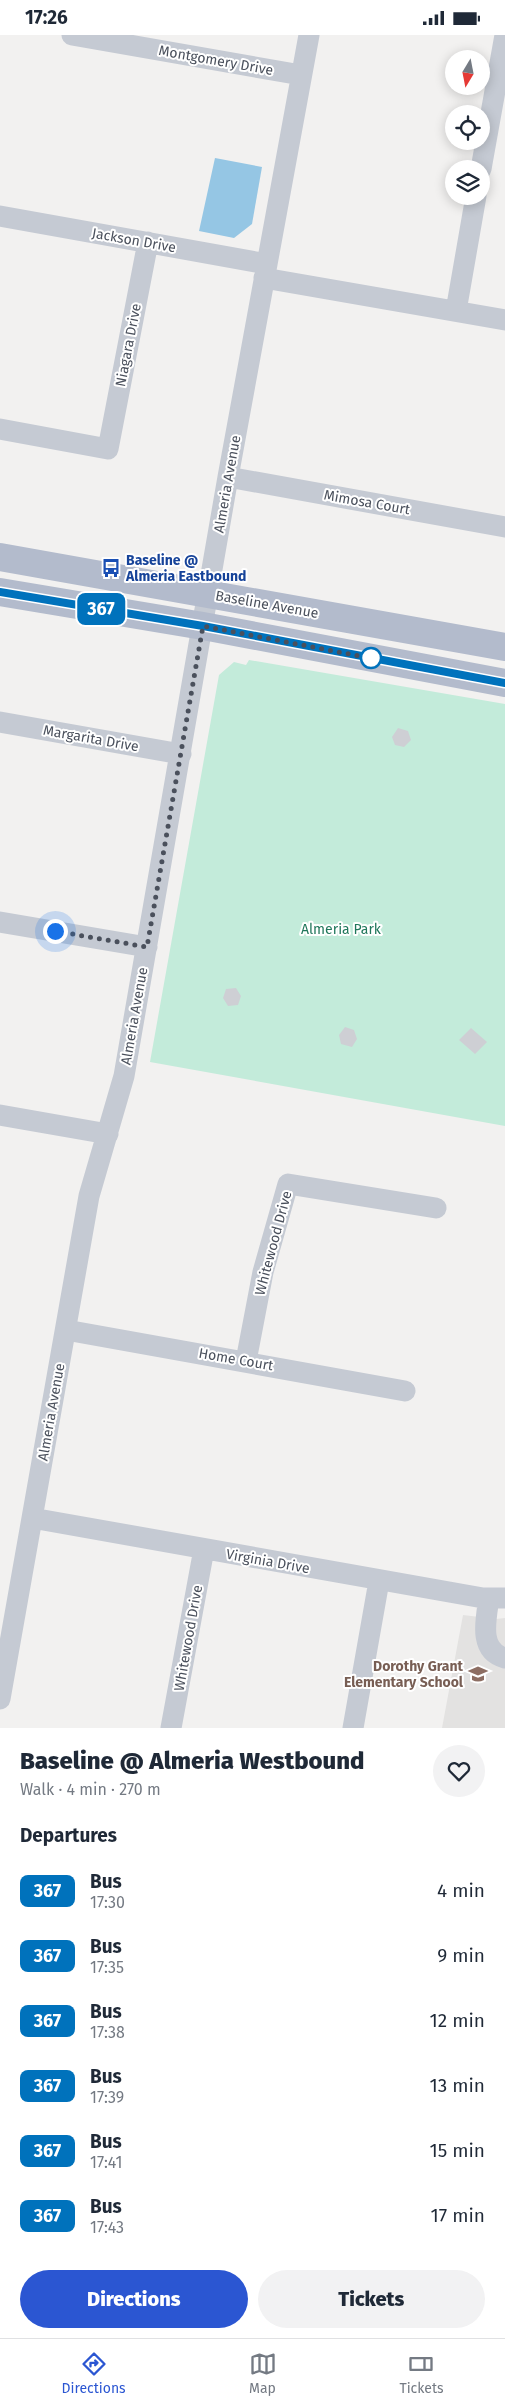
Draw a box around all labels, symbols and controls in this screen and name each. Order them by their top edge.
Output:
text: 17:26 [25,6,68,29]
street label: Montgomery Drive [157,42,274,79]
north arrow [445,50,490,95]
map controls [445,50,490,205]
button: locate [445,105,490,150]
button: layers [445,160,490,205]
street label: Jackson Drive [91,225,177,256]
street label: Niagara Drive [112,302,145,388]
street label: Almeria Avenue [211,434,244,534]
street label: Mimosa Court [323,487,412,519]
place label: Baseline @ Almeria Eastbound [125,552,246,585]
bus stop icon: Baseline @ Almeria Eastbound [100,557,122,579]
street label: Baseline Avenue [214,587,320,622]
line badge: 367 [72,593,130,625]
text: 367 [87,598,115,620]
unlabelled marker [360,647,382,669]
street label: Margarita Drive [42,722,140,755]
your location [43,919,68,944]
park label: Almeria Park [301,921,382,938]
street label: Almeria Avenue [118,966,151,1066]
street label: Whitewood Drive [251,1189,296,1297]
street label: Home Court [197,1345,275,1375]
street label: Almeria Avenue [35,1362,68,1462]
street label: Virginia Drive [225,1546,311,1577]
street label: Whitewood Drive [171,1584,206,1692]
place label: Dorothy Grant Elementary School [344,1658,464,1691]
school or university icon: Dorothy Grant Elementary School [467,1663,489,1685]
button: heart [433,1745,485,1797]
text: Baseline @ Almeria Westbound [20,1747,364,1775]
text: Walk · 4 min · 270 m [20,1780,161,1799]
text: Departures [20,1824,117,1847]
text: Bus [90,1870,122,1893]
text: 4 min [437,1879,485,1902]
text: 367 [34,1880,61,1902]
text: 17:30 [90,1893,125,1912]
text: Bus [90,1935,122,1958]
text: 9 min [437,1944,485,1967]
text: 367 [34,1945,61,1967]
text: 17:35 [90,1958,124,1977]
text: Bus [90,2000,122,2023]
text: 12 min [430,2009,485,2032]
text: 367 [34,2010,61,2032]
text: 17:38 [90,2023,125,2042]
text: Bus [90,2065,122,2088]
text: 13 min [429,2074,485,2097]
text: 367 [34,2075,61,2097]
text: 17:39 [90,2088,124,2107]
text: Bus [90,2130,122,2153]
text: 15 min [429,2139,485,2162]
text: 367 [34,2140,61,2162]
text: 17:41 [90,2153,122,2172]
text: Bus [90,2195,122,2218]
text: 17 min [431,2204,485,2227]
text: 367 [34,2205,61,2227]
text: 17:43 [90,2218,124,2237]
button: Directions [20,2270,248,2328]
button: Tickets [258,2270,485,2328]
tab: Directions [61,2350,126,2397]
tab: Map [249,2350,277,2397]
tab: Tickets [399,2350,444,2397]

